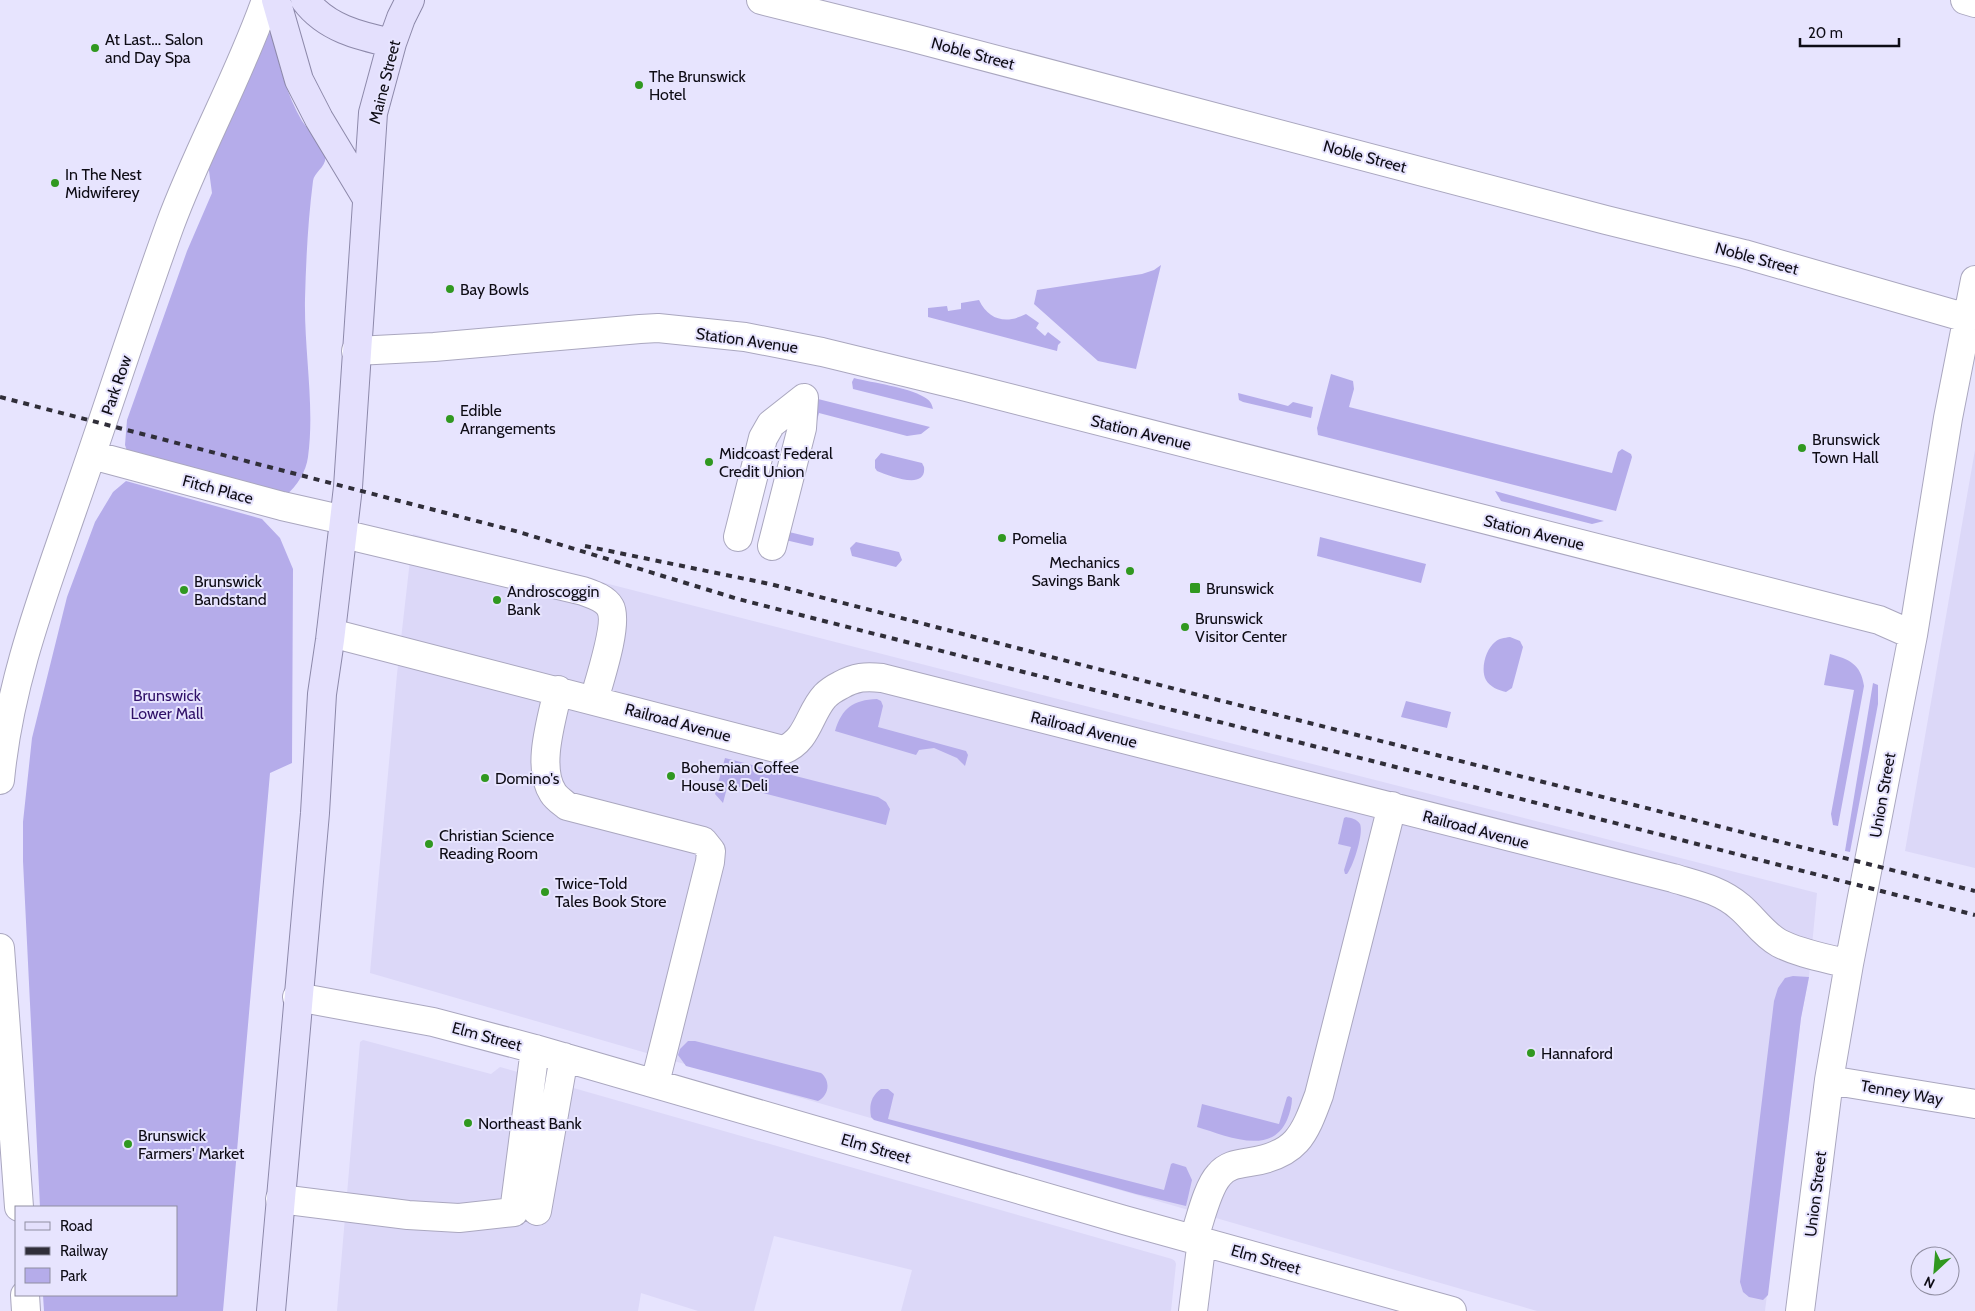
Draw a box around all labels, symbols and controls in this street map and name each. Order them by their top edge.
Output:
scale bar [1800,15,1899,47]
text: 20 m [1808,24,1843,42]
place label: At Last... Salon and Day Spa [105,30,203,67]
street label: Noble Street [929,33,1017,74]
street label: Maine Street [365,38,404,126]
marker: At Last... Salon and Day Spa [89,42,101,54]
place label: The Brunswick Hotel [649,67,747,104]
marker: The Brunswick Hotel [633,79,645,91]
street label: Noble Street [1321,136,1409,177]
place label: In The Nest Midwiferey [65,165,142,202]
marker: In The Nest Midwiferey [49,177,61,189]
street label: Noble Street [1713,238,1801,279]
place label: Bay Bowls [460,280,529,299]
marker: Bay Bowls [444,283,456,295]
street label: Station Avenue [695,324,799,357]
street label: Park Row [97,352,136,418]
place label: Edible Arrangements [460,401,556,438]
street label: Station Avenue [1089,411,1193,454]
marker: Edible Arrangements [444,413,456,425]
place label: Brunswick Town Hall [1812,430,1881,467]
marker: Brunswick Town Hall [1796,442,1808,454]
place label: Midcoast Federal Credit Union [719,444,833,481]
marker: Midcoast Federal Credit Union [703,456,715,468]
street label: Fitch Place [180,471,255,508]
street label: Station Avenue [1482,511,1586,554]
place label: Pomelia [1012,529,1067,548]
marker: Pomelia [996,532,1008,544]
place label: Mechanics Savings Bank [1032,553,1121,590]
marker: Mechanics Savings Bank [1124,565,1136,577]
place label: Brunswick Bandstand [194,572,267,609]
place label: Brunswick [1206,579,1275,598]
marker: Brunswick [1188,581,1202,595]
place label: Androscoggin Bank [507,582,600,619]
marker: Brunswick Bandstand [178,584,190,596]
marker: Androscoggin Bank [491,594,503,606]
place label: Brunswick Visitor Center [1195,609,1288,646]
marker: Brunswick Visitor Center [1179,621,1191,633]
park label: Brunswick Lower Mall [130,686,204,723]
street label: Railroad Avenue [623,699,733,746]
street label: Railroad Avenue [1029,707,1139,752]
street label: Union Street [1866,750,1899,839]
place label: Bohemian Coffee House & Deli [681,758,799,795]
place label: Domino's [495,769,560,788]
marker: Bohemian Coffee House & Deli [665,770,677,782]
marker: Domino's [479,772,491,784]
street label: Railroad Avenue [1421,806,1531,853]
place label: Christian Science Reading Room [439,826,554,863]
marker: Christian Science Reading Room [423,838,435,850]
place label: Twice-Told Tales Book Store [555,874,667,911]
marker: Twice-Told Tales Book Store [539,886,551,898]
street label: Elm Street [450,1018,524,1055]
place label: Hannaford [1541,1044,1613,1063]
marker: Hannaford [1525,1047,1537,1059]
street label: Tenney Way [1859,1076,1944,1109]
place label: Northeast Bank [478,1114,583,1133]
marker: Northeast Bank [462,1117,474,1129]
place label: Brunswick Farmers' Market [138,1126,245,1163]
street label: Elm Street [839,1130,913,1168]
marker: Brunswick Farmers' Market [122,1138,134,1150]
street label: Union Street [1801,1150,1830,1238]
legend [15,1206,178,1296]
text: Road [60,1217,93,1235]
street label: Elm Street [1229,1241,1303,1279]
text: Railway [60,1242,109,1260]
north arrow [1910,1246,1960,1296]
text: Park [60,1267,87,1285]
text: N [1921,1272,1938,1293]

